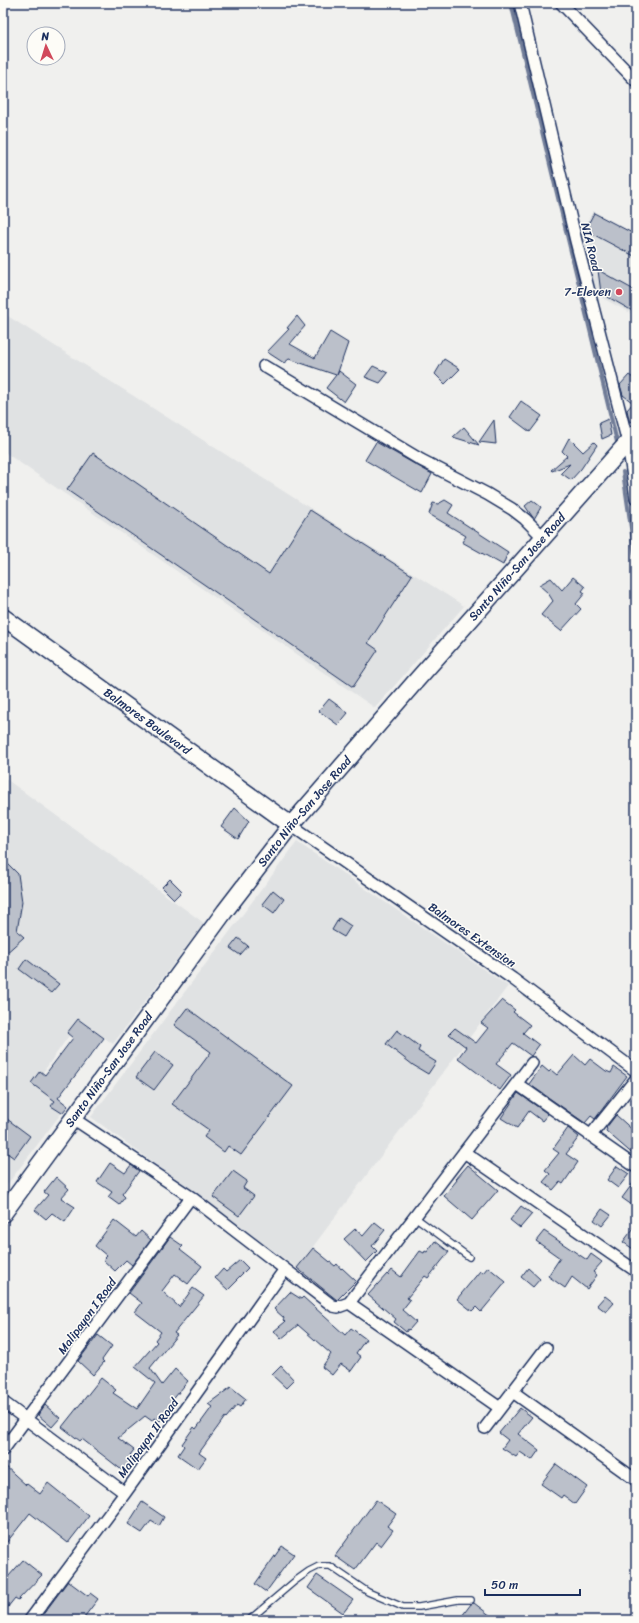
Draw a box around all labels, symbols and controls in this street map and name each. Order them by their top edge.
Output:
north arrow [26,26,66,66]
text: N [40,27,50,46]
street label: NIA Road [574,220,608,275]
place label: 7-Eleven [564,281,611,303]
marker: 7-Eleven [614,287,624,297]
street label: Santo Niño-San Jose Road [463,507,572,626]
street label: Balmores Boulevard [99,682,196,761]
street label: Santo Niño-San Jose Road [252,751,358,872]
street label: Balmores Extension [423,896,521,974]
street label: Santo Niño-San Jose Road [59,1007,159,1132]
street label: Malipayon I Road [52,1272,123,1359]
street label: Malipayon II Road [111,1392,186,1483]
scale bar [485,1571,580,1597]
text: 50 m [491,1574,518,1596]

